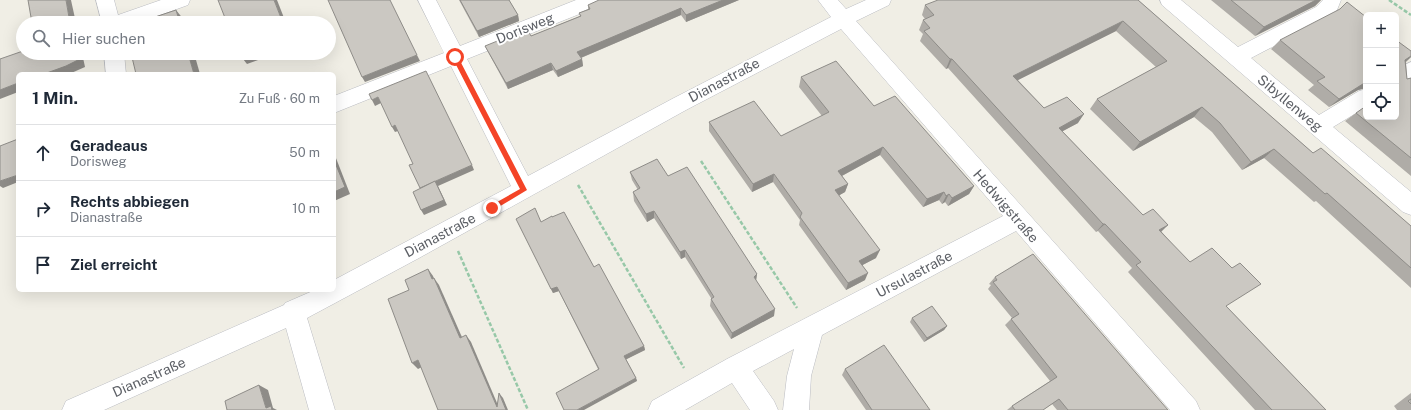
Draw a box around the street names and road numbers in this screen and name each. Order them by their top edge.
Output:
street label: Dorisweg [494,9,557,47]
street label: Dianastraße [686,55,762,105]
street label: Sibyllenweg [1254,71,1326,135]
street label: Hedwigstraße [970,166,1042,246]
street label: Dianastraße [402,210,478,260]
street label: Ursulastraße [873,247,955,301]
street label: Dianastraße [110,354,188,400]

